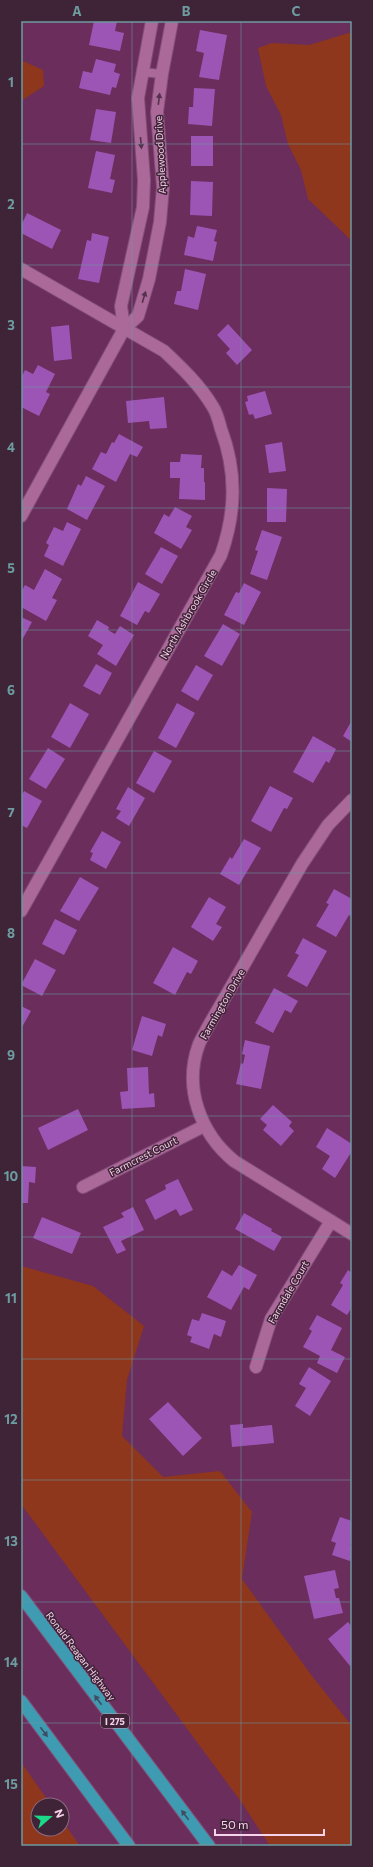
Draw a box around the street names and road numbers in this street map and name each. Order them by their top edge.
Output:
street label: Applewood Drive [152,116,168,194]
street label: North Ashbrook Circle [157,567,219,661]
street label: Farmington Drive [197,967,247,1041]
street label: Farmcrest Court [107,1134,179,1178]
street label: Farmdale Court [265,1258,311,1326]
street label: Ronald Reagan Highway [44,1609,118,1703]
road number: I 275 [101,1714,129,1728]

